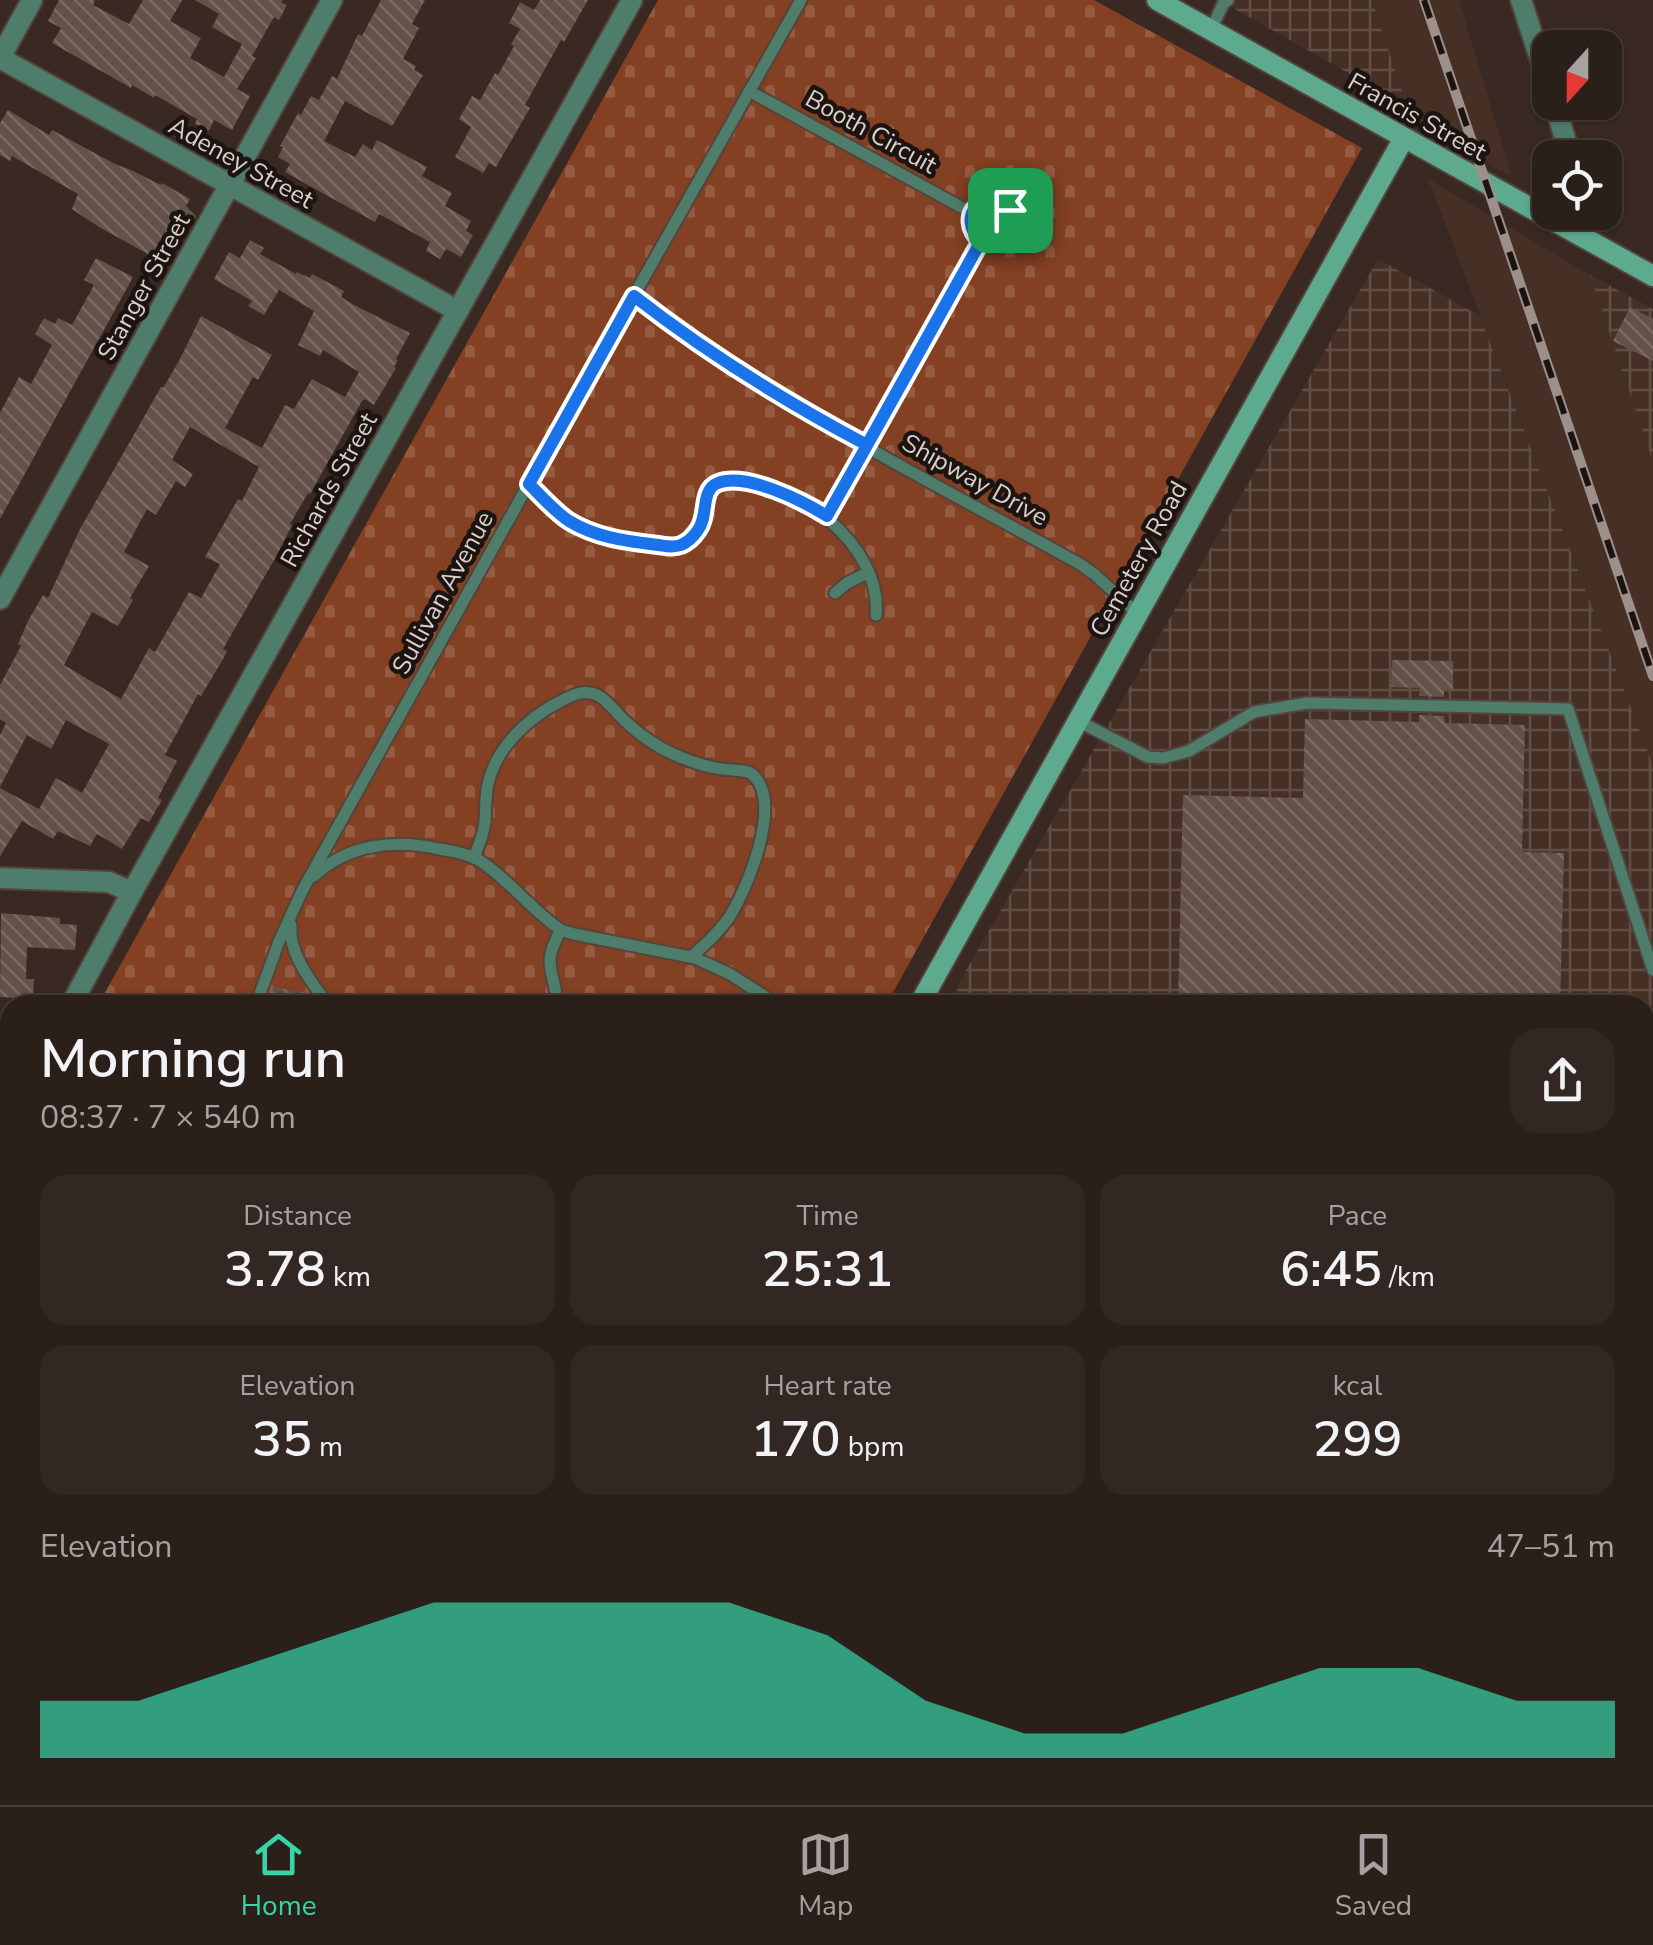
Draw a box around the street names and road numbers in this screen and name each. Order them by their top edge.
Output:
street label: Francis Street [1342,65,1493,169]
street label: Booth Circuit [799,82,943,182]
street label: Adeney Street [162,109,320,217]
street label: Stanger Street [90,207,199,367]
street label: Richards Street [273,407,386,573]
street label: Shipway Drive [896,426,1054,534]
street label: Cemetery Road [1082,475,1196,643]
street label: Sullivan Avenue [384,505,502,681]

